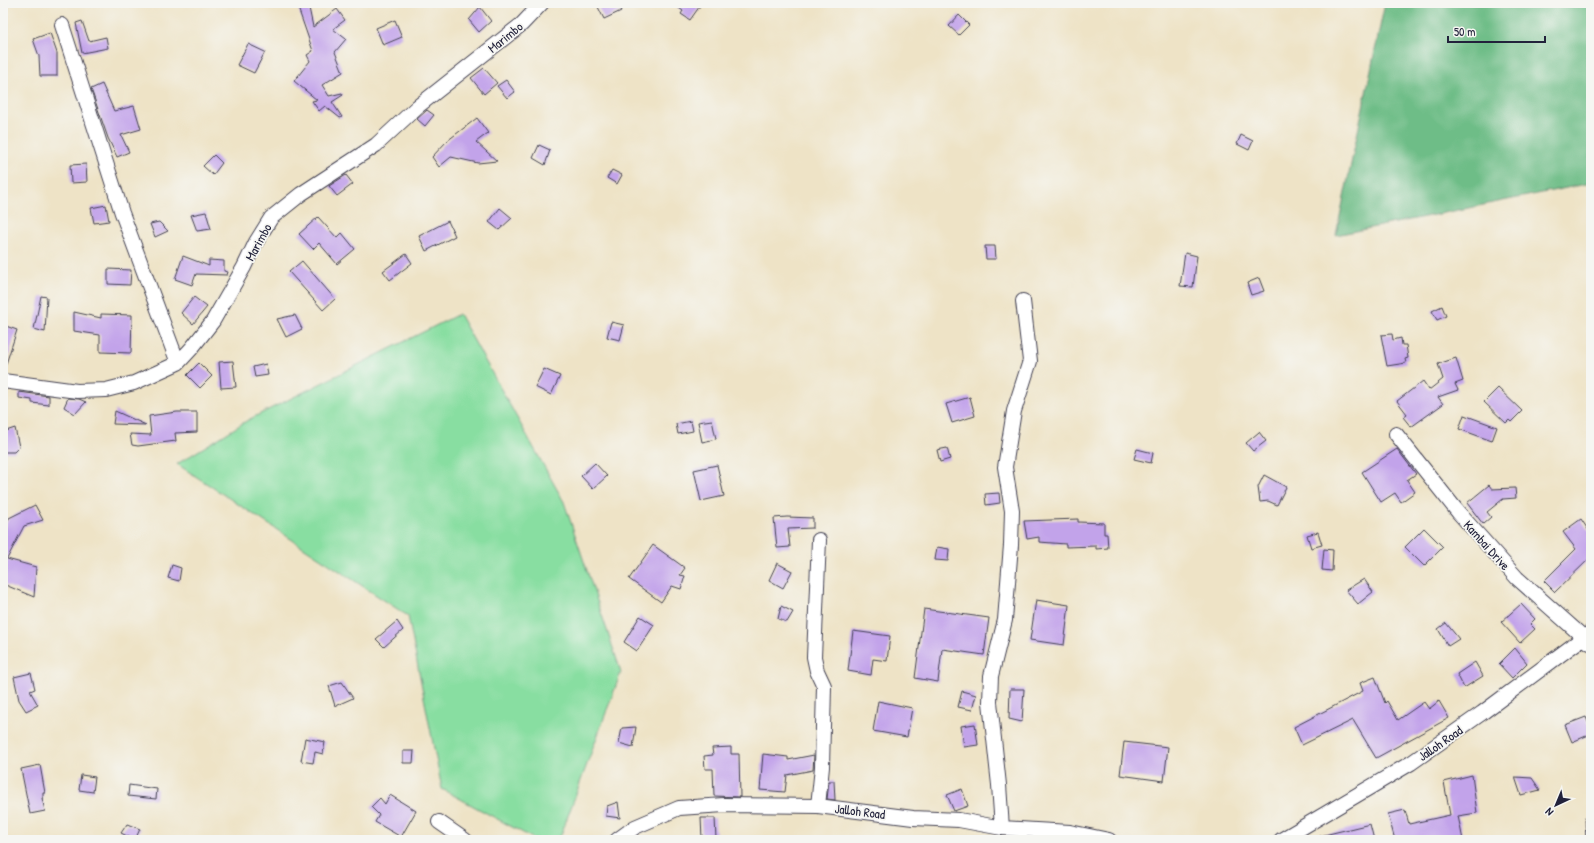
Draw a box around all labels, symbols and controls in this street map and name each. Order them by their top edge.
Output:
street label: Marimbo [484,17,526,57]
scale bar [1448,18,1545,44]
text: 50 m [1454,23,1475,40]
street label: Marimbo [240,220,276,264]
street label: Kambai Drive [1460,516,1514,574]
street label: Jalloh Road [1414,721,1466,765]
north arrow [1536,785,1576,825]
street label: Jalloh Road [834,799,886,823]
text: N [1542,805,1556,819]

